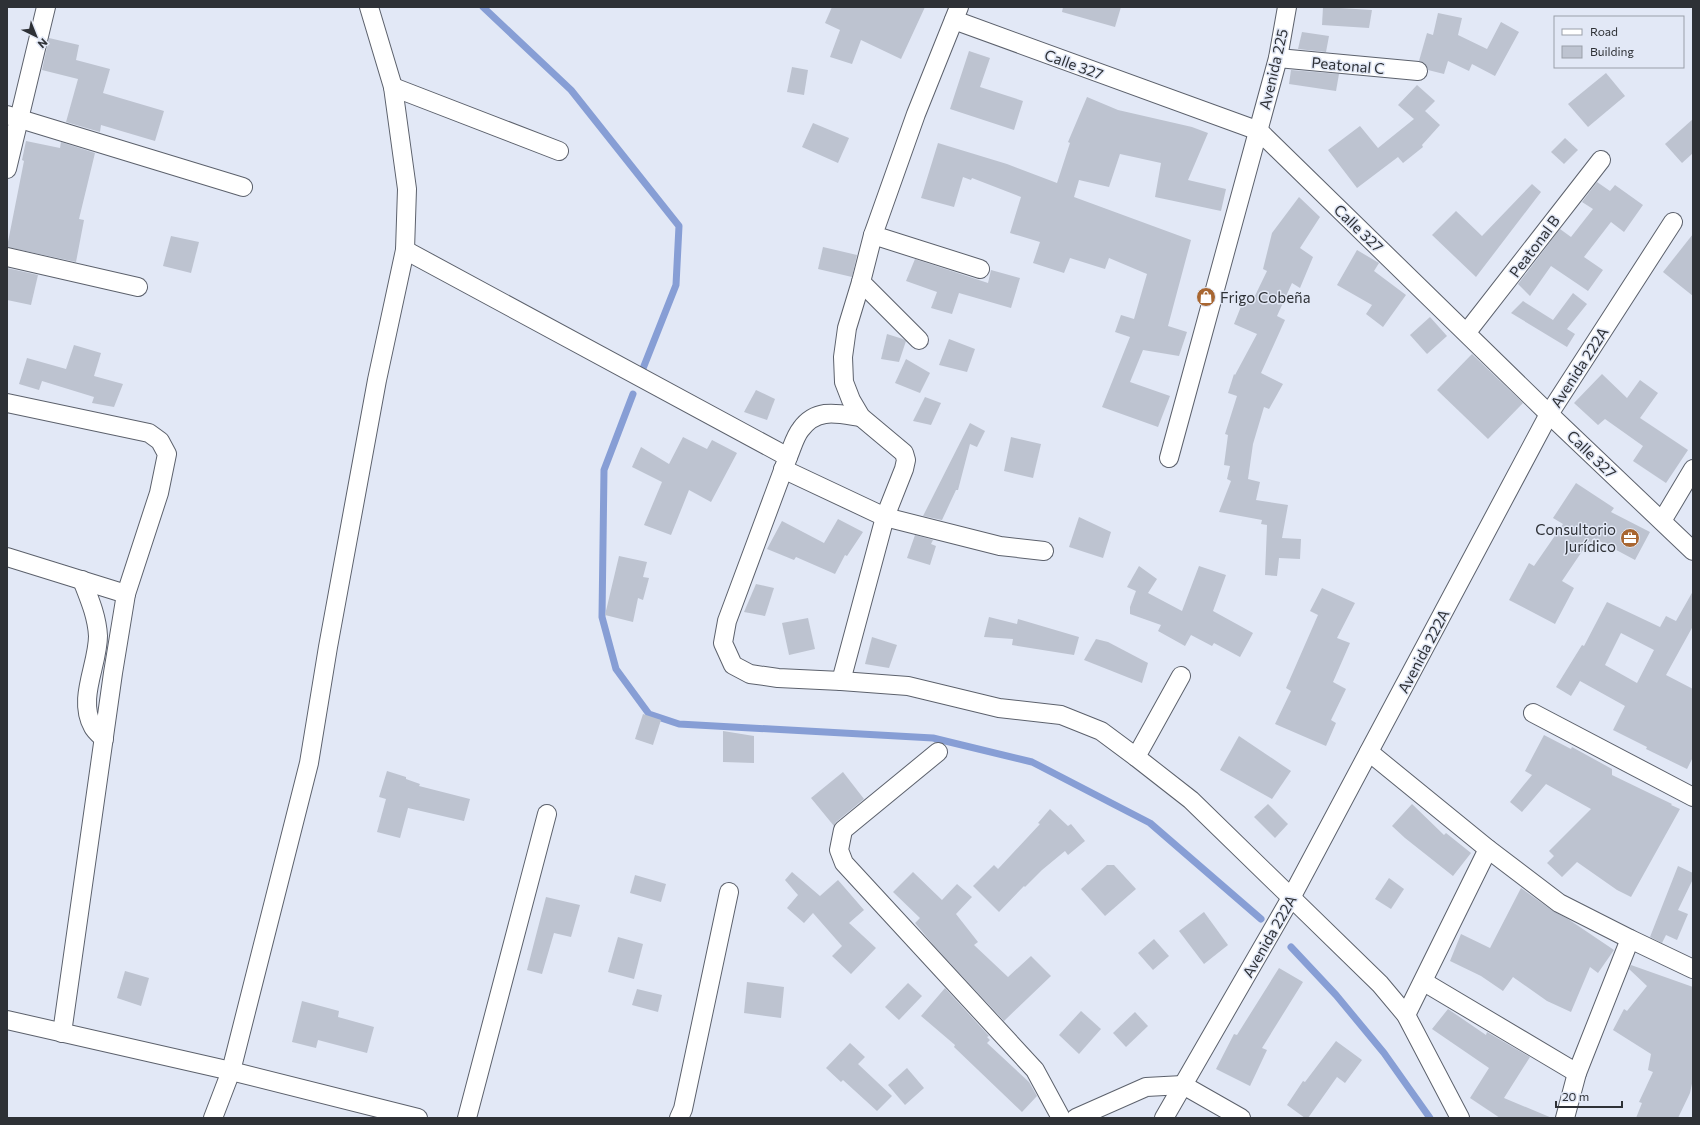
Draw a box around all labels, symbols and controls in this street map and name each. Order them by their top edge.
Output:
north arrow [16,16,56,56]
legend [1554,16,1684,68]
text: Road [1590,24,1618,38]
street label: Avenida 225 [1255,27,1291,111]
text: N [36,36,51,51]
text: Building [1590,44,1634,58]
street label: Calle 327 [1042,45,1106,83]
street label: Peatonal C [1311,53,1385,77]
street label: Calle 327 [1331,200,1387,256]
street label: Peatonal B [1505,211,1563,280]
shop icon: Frigo Cobeña [1195,286,1217,308]
place label: Frigo Cobeña [1220,288,1311,306]
street label: Avenida 222A [1546,323,1612,411]
street label: Calle 327 [1564,426,1620,482]
place label: Consultorio Jurídico [1535,520,1616,555]
office icon: Consultorio Jurídico [1619,527,1641,549]
street label: Avenida 222A [1393,606,1453,696]
street label: Avenida 222A [1238,892,1300,980]
scale bar [1556,1083,1622,1109]
text: 20 m [1562,1089,1589,1103]

